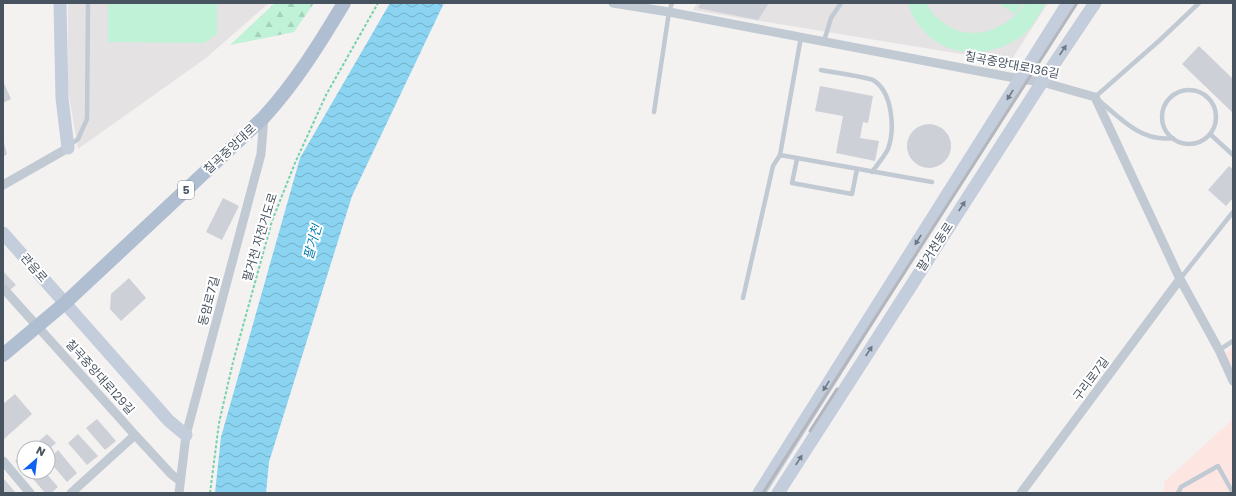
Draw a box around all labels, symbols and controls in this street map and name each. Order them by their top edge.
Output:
one-way arrow [1059,45,1067,55]
street label: 칠곡중앙대로136길 [963,47,1061,82]
one-way arrow [1006,90,1014,100]
street label: 칠곡중앙대로 [200,120,260,177]
road number: 5 [178,181,194,199]
street label: 팔거천 자전거도로 [238,191,281,283]
one-way arrow [958,201,966,211]
street label: 팔거천동로 [912,219,957,275]
water label: 팔거천 [299,221,327,262]
one-way arrow [914,235,922,245]
street label: 관음로 [17,250,52,286]
street label: 동암로7길 [194,274,223,328]
street label: 칠곡중앙대로129길 [62,335,139,418]
one-way arrow [865,346,873,356]
street label: 구리로7길 [1069,353,1113,404]
one-way arrow [822,381,830,391]
north arrow [16,440,56,480]
text: N [33,442,48,460]
one-way arrow [795,455,803,465]

